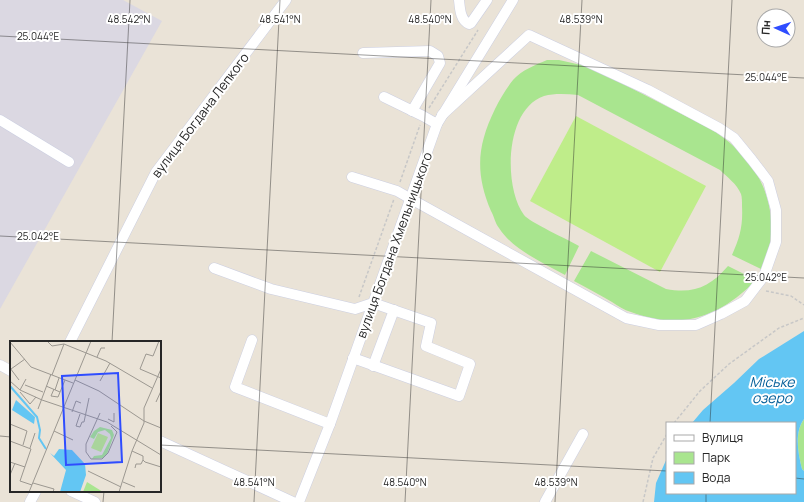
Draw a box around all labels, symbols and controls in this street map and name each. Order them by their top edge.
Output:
north arrow [756,8,796,48]
text: 48.542°N [108,12,151,26]
text: 48.541°N [259,12,301,26]
text: 48.540°N [408,12,452,26]
text: 48.539°N [559,12,603,26]
text: Пн [758,20,773,35]
text: 25.044°E [17,29,59,43]
street label: вулиця Богдана Лепкого [147,49,253,181]
text: 25.044°E [745,70,787,84]
street label: вулиця Богдана Хмельницького [352,149,436,340]
text: 25.042°E [17,229,59,243]
text: 25.042°E [745,270,787,284]
inset map [10,341,161,492]
water label: Міське озеро [749,372,795,407]
legend [666,422,796,494]
text: Вулиця [702,429,743,446]
text: Парк [702,449,731,466]
text: Вода [702,469,730,486]
text: 48.541°N [233,475,275,489]
text: 48.540°N [383,475,427,489]
text: 48.539°N [534,475,578,489]

